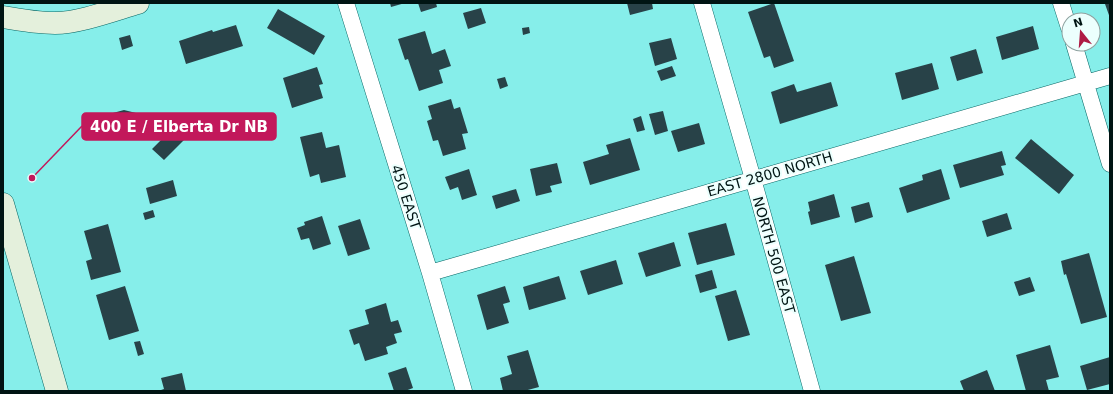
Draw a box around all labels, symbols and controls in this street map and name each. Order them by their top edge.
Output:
north arrow [1061,12,1101,52]
text: N [1072,15,1085,30]
callout: 400 E / Elberta Dr NB [82,113,276,140]
text: 400 E / Elberta Dr NB [90,118,268,136]
street label: EAST 2800 NORTH [705,148,835,200]
street label: 450 EAST [388,163,424,232]
street label: NORTH 500 EAST [750,195,798,316]

